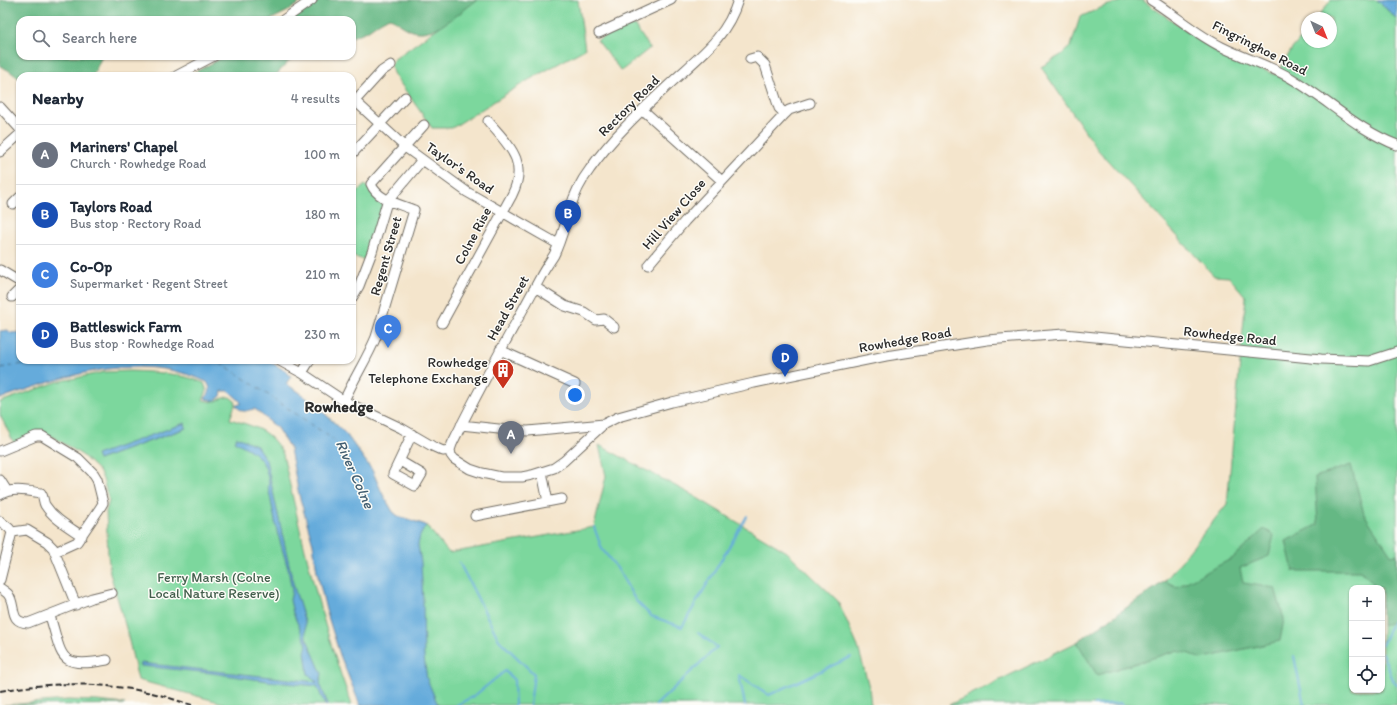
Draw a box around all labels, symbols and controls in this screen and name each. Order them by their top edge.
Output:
north arrow [1301,12,1337,48]
search box [16,16,356,60]
street label: Fingringhoe Road [1209,17,1311,80]
icon: search [30,27,52,49]
text: Search here [62,29,137,47]
street label: Rectory Road [595,71,664,140]
text: Nearby [32,88,84,108]
text: 4 results [291,91,340,106]
text: Mariners' Chapel [70,138,178,156]
street label: Taylor's Road [423,138,498,198]
text: A [41,147,49,162]
text: 100 m [304,147,340,162]
text: Church · Rowhedge Road [70,156,206,171]
street label: Hill View Close [639,175,710,253]
text: Taylors Road [70,198,152,216]
pin: B [555,200,581,233]
street label: Colne Rise [451,204,495,268]
text: B [41,207,49,222]
text: 180 m [305,207,340,222]
street label: Regent Street [367,214,405,298]
text: Bus stop · Rectory Road [70,216,201,231]
text: Co-Op [70,258,112,276]
text: C [41,267,49,282]
text: 210 m [305,267,340,282]
street label: Head Street [483,273,533,343]
text: Supermarket · Regent Street [70,276,228,291]
pin: C [375,315,401,348]
text: Battleswick Farm [70,318,182,336]
street label: Rowhedge Road [857,323,953,356]
street label: Rowhedge Road [1183,323,1278,349]
text: D [41,327,49,342]
text: 230 m [304,327,340,342]
text: Bus stop · Rowhedge Road [70,336,214,351]
pin: D [772,344,798,377]
place label: Rowhedge Telephone Exchange [368,354,488,387]
building icon: Rowhedge Telephone Exchange [490,357,516,390]
your location [565,385,585,405]
district label: Rowhedge [304,397,374,417]
pin: A [498,421,524,454]
water label: River Colne [332,437,378,512]
park label: Ferry Marsh (Colne Local Nature Reserve) [148,569,280,602]
map controls [1349,585,1385,693]
button: + [1349,585,1385,621]
button: − [1349,621,1385,657]
button: locate [1349,657,1385,693]

